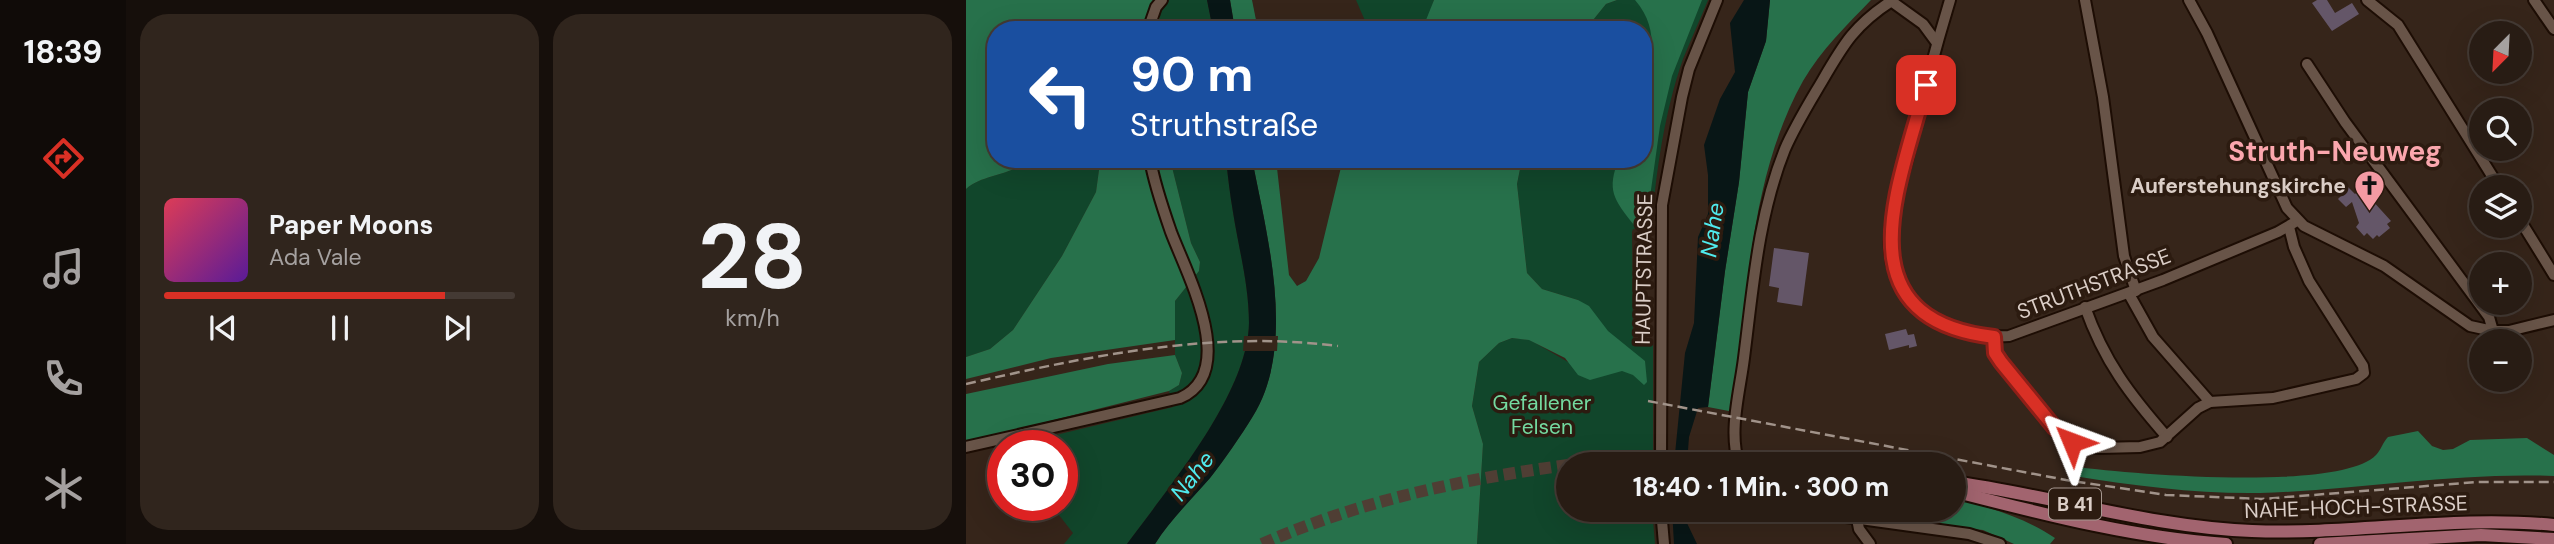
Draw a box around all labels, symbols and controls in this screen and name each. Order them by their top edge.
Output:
north arrow [2469,21,2532,84]
map controls [2469,21,2532,392]
text: 18:39 [24,31,102,73]
text: 90 m [1130,42,1253,106]
icon: left [1015,49,1106,140]
pin [1896,55,1956,115]
icon: arrive [1907,66,1945,104]
button: search [2469,98,2532,161]
text: Struthstraße [1130,104,1318,146]
district label: Struth-Neuweg [2228,133,2442,170]
icon: directions [39,134,88,183]
church icon: Auferstehungskirche [2352,169,2386,213]
place label: Auferstehungskirche [2130,172,2346,200]
button: layers [2469,175,2532,238]
street label: HAUPTSTRASSE [1629,193,1659,345]
text: 28 [698,198,807,316]
water label: Nahe [1693,201,1731,259]
text: Paper Moons [269,208,433,242]
text: Ada Vale [269,242,362,272]
street label: STRUTHSTRASSE [2013,242,2175,326]
icon: music [39,244,88,293]
button: + [2469,252,2532,315]
text: km/h [725,303,780,333]
icon: previous [204,309,242,347]
icon: pause [321,309,359,347]
icon: next [438,309,476,347]
button: − [2469,329,2532,392]
icon: phone [39,354,88,403]
park label: Gefallener Felsen [1492,389,1592,441]
position arrow [2035,405,2109,479]
speed limit sign: 30 [987,430,1078,521]
water label: Nahe [1163,445,1221,507]
icon: climate [39,464,88,513]
text: 18:40 · 1 Min. · 300 m [1633,470,1889,504]
road number: B 41 [2049,489,2101,520]
street label: NAHE-HOCH-STRASSE [2244,489,2468,525]

